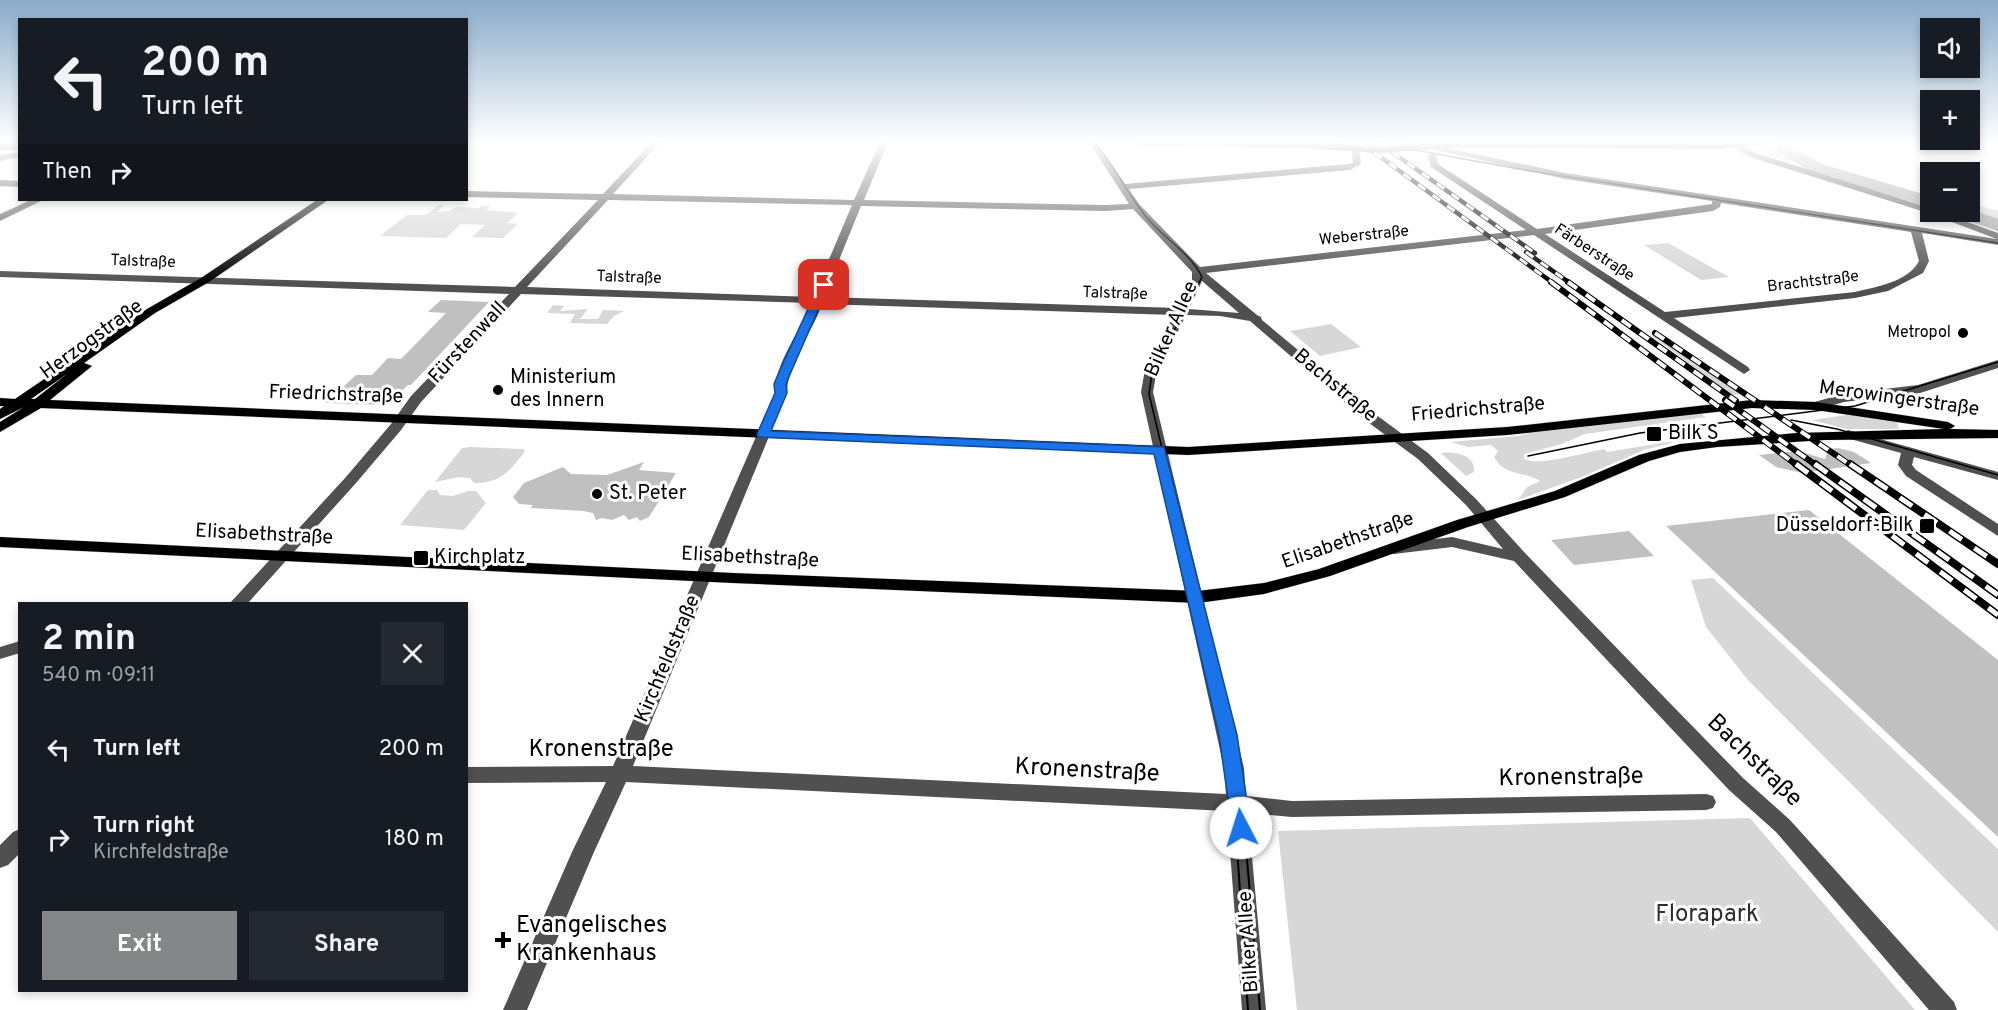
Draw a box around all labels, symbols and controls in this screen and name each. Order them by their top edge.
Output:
map controls [1920,18,1980,222]
button: sound [1920,18,1980,78]
text: 200 m [141,38,269,91]
icon: left [42,42,120,120]
text: Turn left [141,90,243,124]
button: + [1920,90,1980,150]
icon: right [104,156,137,189]
text: Then [42,159,92,186]
button: − [1920,162,1980,222]
street label: Färberstraße [1550,220,1638,286]
street label: Weberstraße [1318,221,1410,251]
street label: Talstraße [110,251,176,273]
pin [798,259,849,310]
street label: Brachtstraße [1766,266,1860,298]
street label: Talstraße [596,267,662,289]
icon: arrive [807,268,840,301]
street label: Bilker Allee [1139,277,1205,381]
street label: Talstraße [1082,283,1148,305]
street label: Herzogstraße [35,294,149,386]
street label: Fürstenwall [423,296,513,390]
place label: Metropol [1887,323,1951,343]
marker: Metropol [1956,326,1970,340]
street label: Bachstraße [1288,344,1382,428]
place label: Ministerium des Innern [510,365,616,414]
street label: Merowingerstraße [1817,375,1981,423]
street label: Friedrichstraße [268,380,404,410]
marker: Ministerium des Innern [491,383,505,397]
street label: Friedrichstraße [1410,391,1546,429]
place label: Bilk S [1668,421,1719,447]
marker: Bilk S [1645,425,1663,443]
place label: St. Peter [609,481,687,507]
marker: St. Peter [590,487,604,501]
street label: Elisabethstraße [1278,506,1418,576]
place label: Düsseldorf-Bilk [1776,513,1914,539]
marker: Düsseldorf-Bilk [1918,517,1936,535]
street label: Elisabethstraße [194,518,334,552]
street label: Elisabethstraße [680,541,820,575]
place label: Kirchplatz [434,545,525,571]
marker: Kirchplatz [412,549,430,567]
street label: Kirchfeldstraße [629,591,707,727]
text: 2 min [42,617,136,663]
button: close [381,622,444,685]
text: 540 m · 09:11 [42,663,155,689]
street label: Bachstraße [1700,708,1808,814]
icon: left [42,733,75,766]
street label: Kronenstraße [528,735,674,765]
text: Turn left [93,736,181,763]
text: 200 m [379,736,444,763]
street label: Kronenstraße [1014,752,1160,790]
street label: Kronenstraße [1498,762,1644,794]
position arrow [1209,796,1273,860]
text: Turn right [93,813,195,840]
icon: right [42,823,75,856]
text: 180 m [385,826,444,853]
text: Kirchfeldstraße [93,840,229,866]
street label: Bilker Allee [1232,890,1266,994]
park label: Florapark [1655,900,1759,930]
button: Exit [42,911,237,980]
button: Share [249,911,444,980]
place label: Evangelisches Krankenhaus [516,911,667,969]
marker: Evangelisches Krankenhaus [494,931,512,949]

